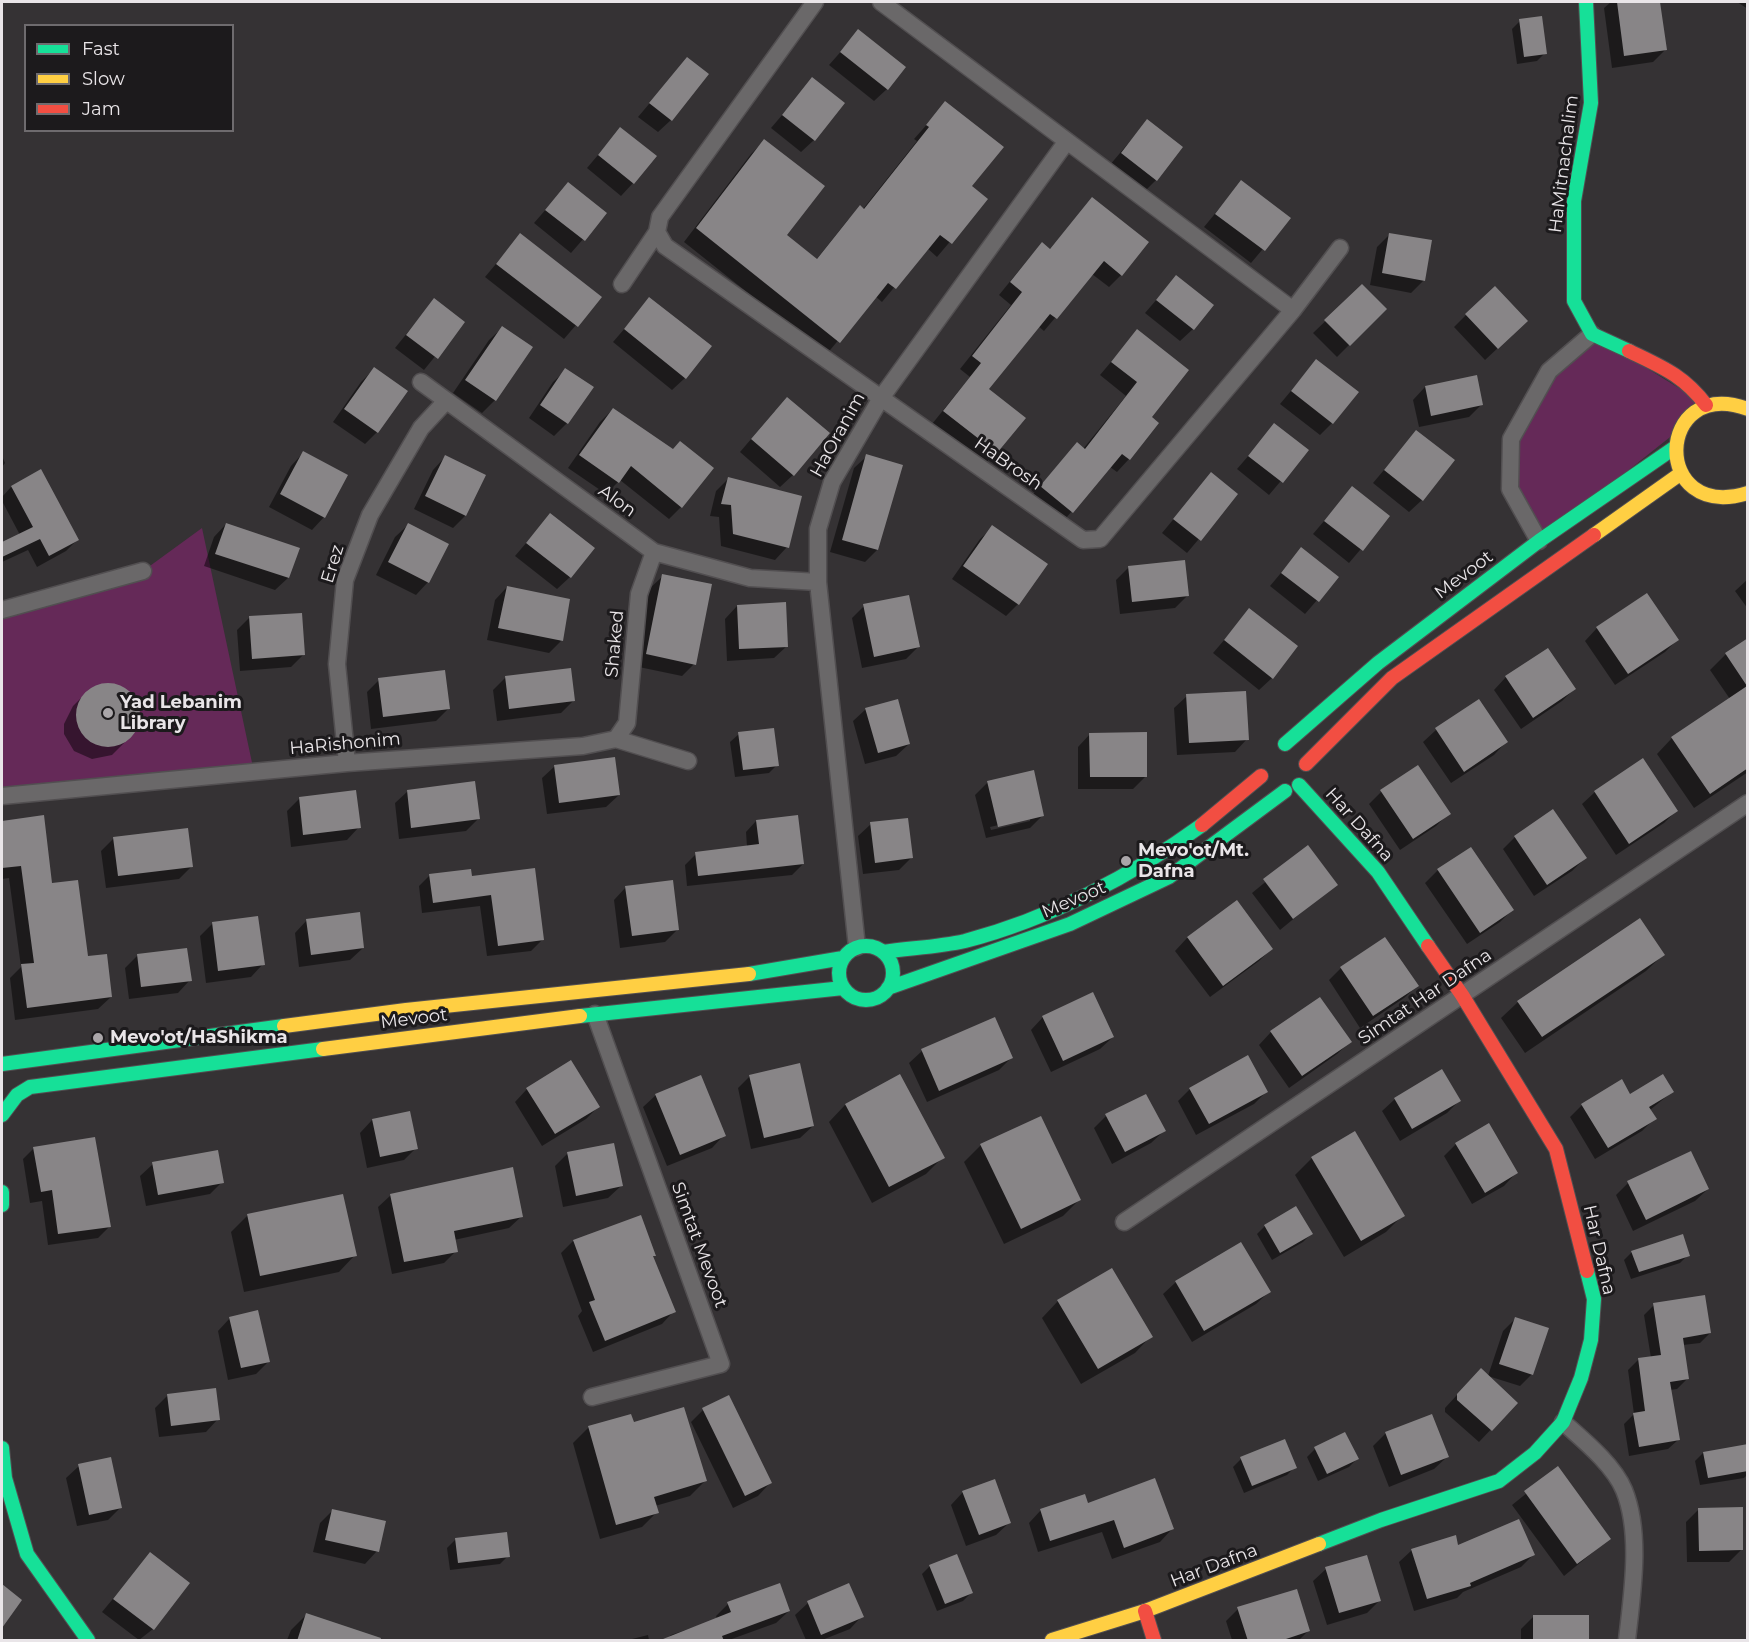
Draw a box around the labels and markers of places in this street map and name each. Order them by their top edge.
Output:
place label: Yad Lebanim Library [120,692,242,734]
marker: Yad Lebanim Library [101,706,115,720]
place label: Mevo'ot/Mt. Dafna [1138,840,1249,882]
marker: Mevo'ot/Mt. Dafna [1119,854,1133,868]
place label: Mevo'ot/HaShikma [110,1027,288,1049]
marker: Mevo'ot/HaShikma [91,1031,105,1045]

